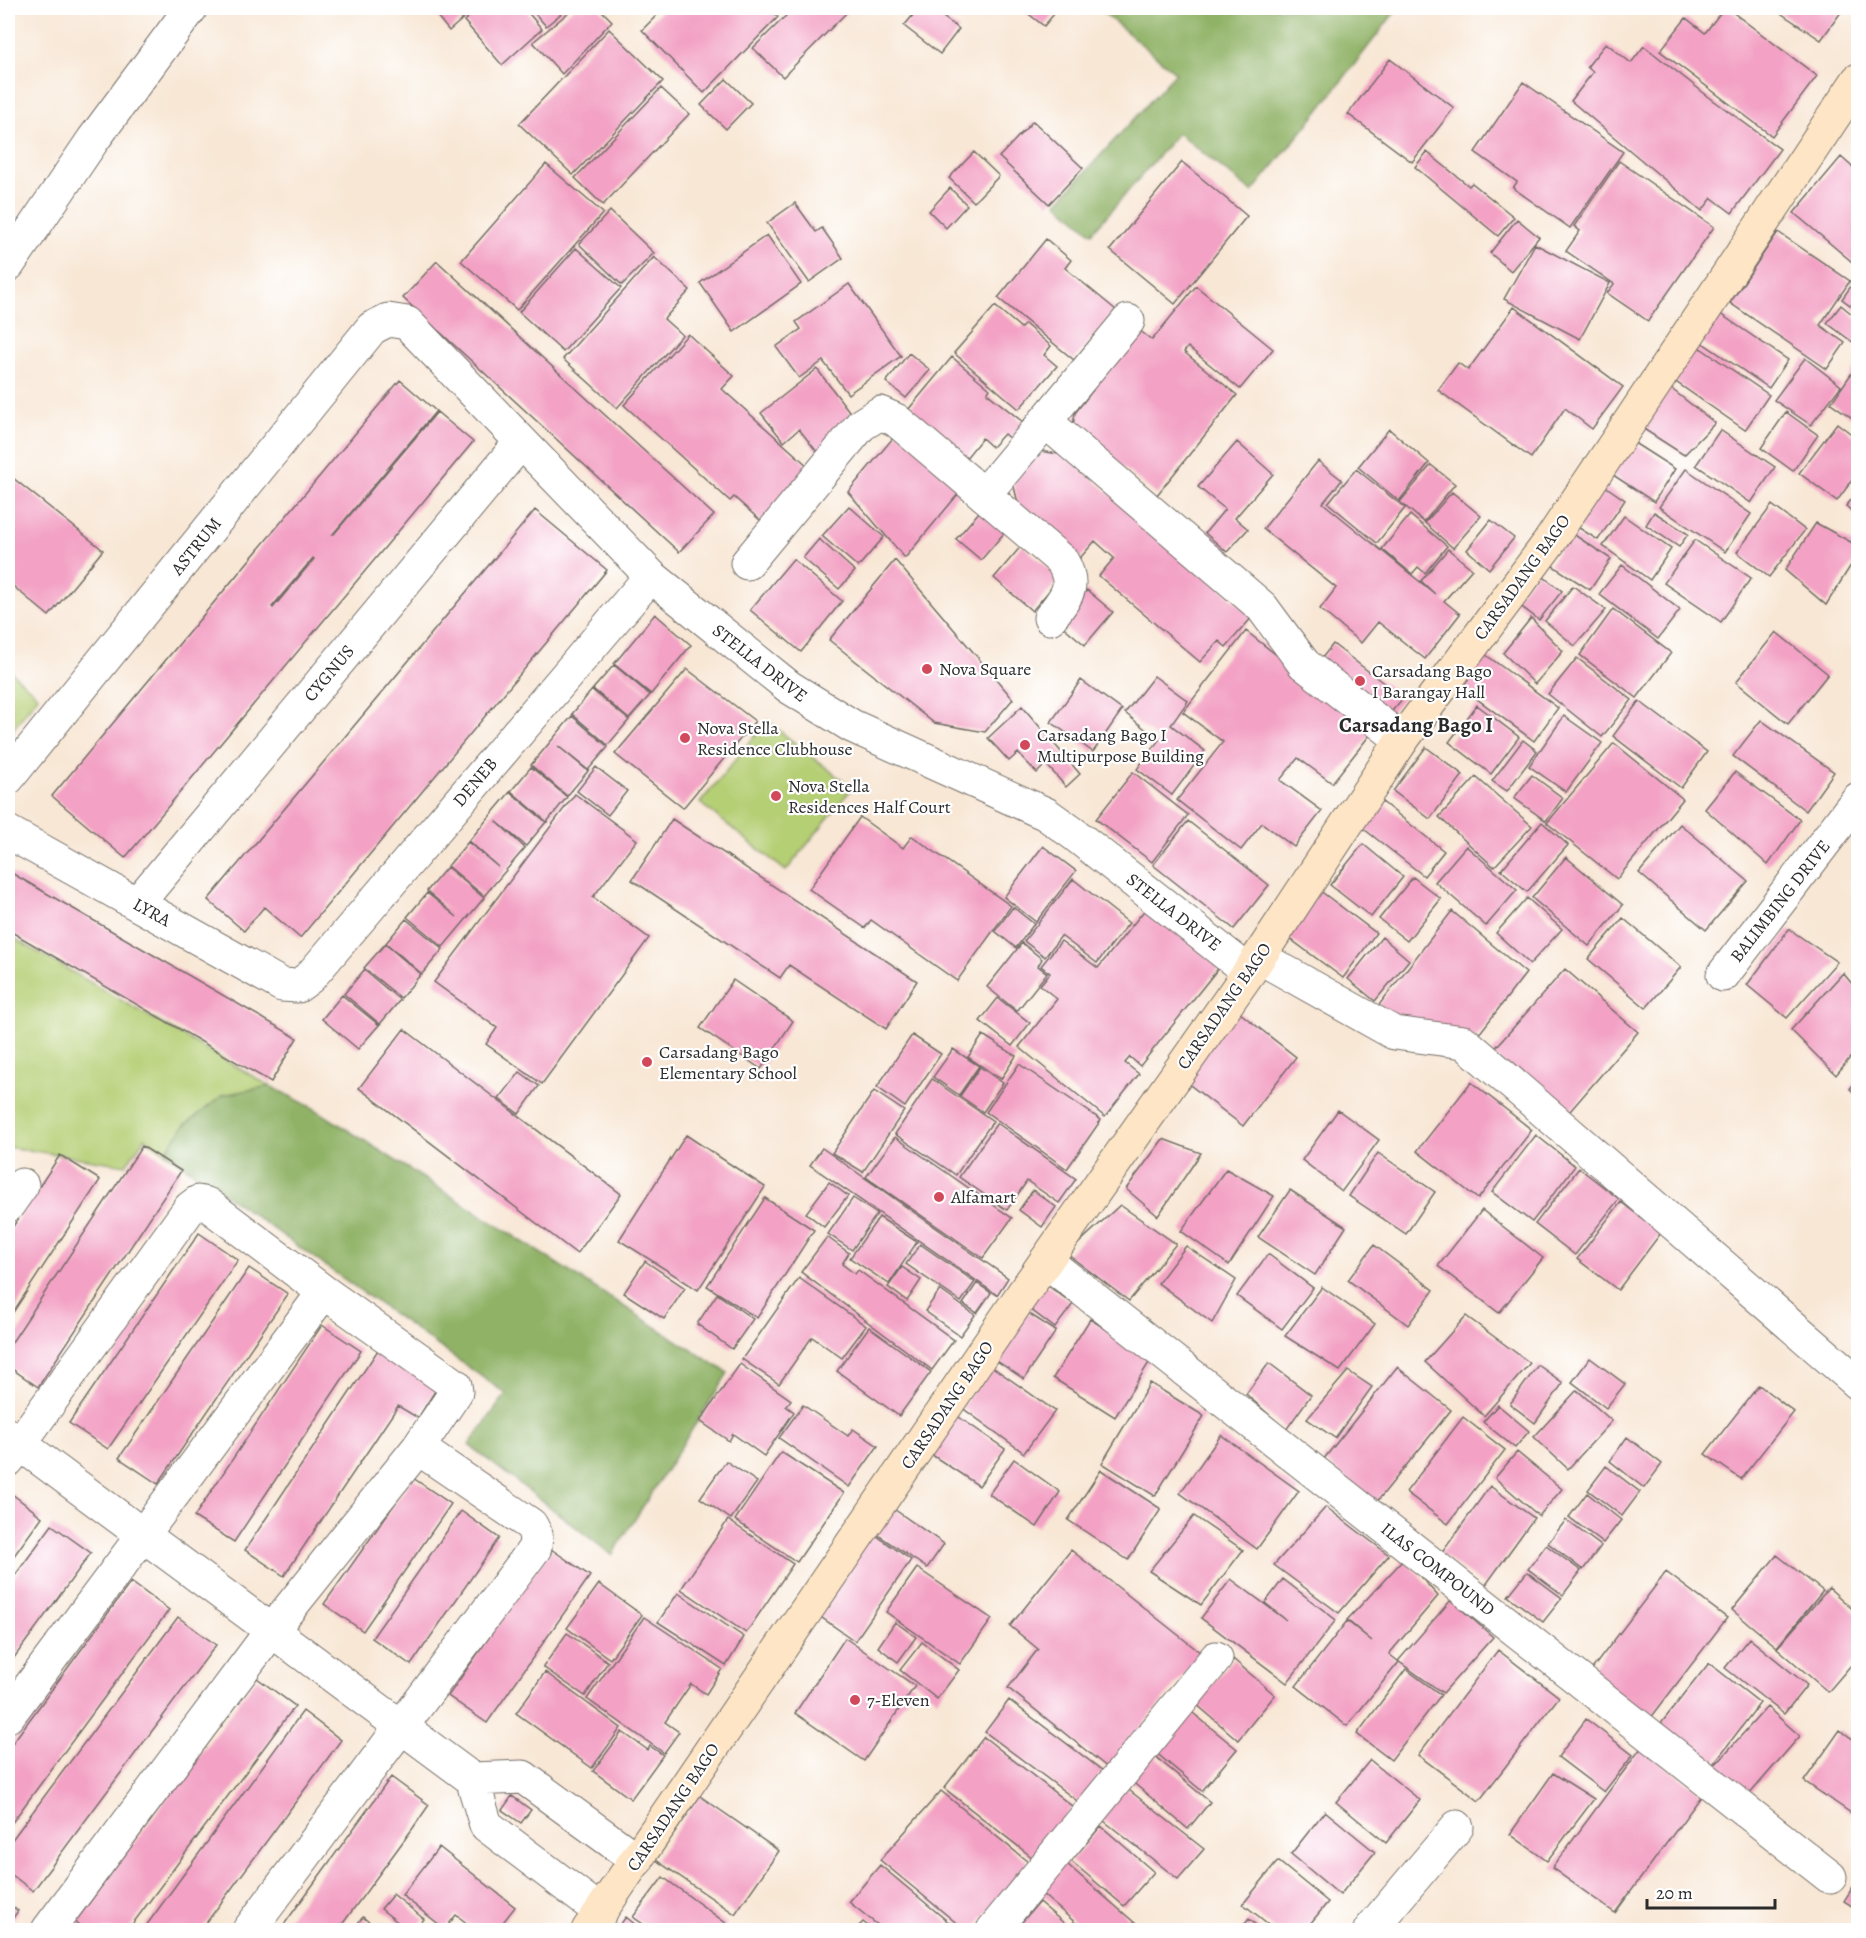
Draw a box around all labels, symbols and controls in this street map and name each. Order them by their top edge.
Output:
street label: CARSADANG BAGO [1468,509,1576,645]
street label: ASTRUM [165,512,227,581]
street label: STELLA DRIVE [708,618,812,708]
street label: CYGNUS [298,639,360,707]
place label: Nova Square [939,657,1031,681]
place label: Carsadang Bago I Barangay Hall [1372,659,1492,704]
marker: Nova Square [920,662,934,676]
marker: Carsadang Bago I Barangay Hall [1353,674,1367,688]
district label: Carsadang Bago I [1339,711,1493,739]
place label: Nova Stella Residence Clubhouse [697,716,853,761]
place label: Carsadang Bago I Multipurpose Building [1037,723,1204,768]
marker: Nova Stella Residence Clubhouse [678,731,692,745]
marker: Carsadang Bago I Multipurpose Building [1018,738,1032,752]
street label: DENEB [447,752,503,812]
place label: Nova Stella Residences Half Court [788,774,951,819]
marker: Nova Stella Residences Half Court [769,789,783,803]
street label: BALIMBING DRIVE [1725,835,1835,967]
street label: STELLA DRIVE [1122,867,1226,957]
street label: LYRA [129,892,176,932]
street label: CARSADANG BAGO [1171,938,1277,1074]
place label: Carsadang Bago Elementary School [659,1040,797,1085]
marker: Carsadang Bago Elementary School [640,1055,654,1069]
place label: Alfamart [950,1185,1016,1209]
marker: Alfamart [932,1190,946,1204]
street label: CARSADANG BAGO [895,1336,999,1474]
street label: ILAS COMPOUND [1376,1517,1500,1621]
place label: 7-Eleven [867,1688,930,1712]
marker: 7-Eleven [848,1693,862,1707]
street label: CARSADANG BAGO [621,1738,725,1876]
scale bar [1647,1872,1774,1910]
text: 20 m [1656,1881,1693,1905]

